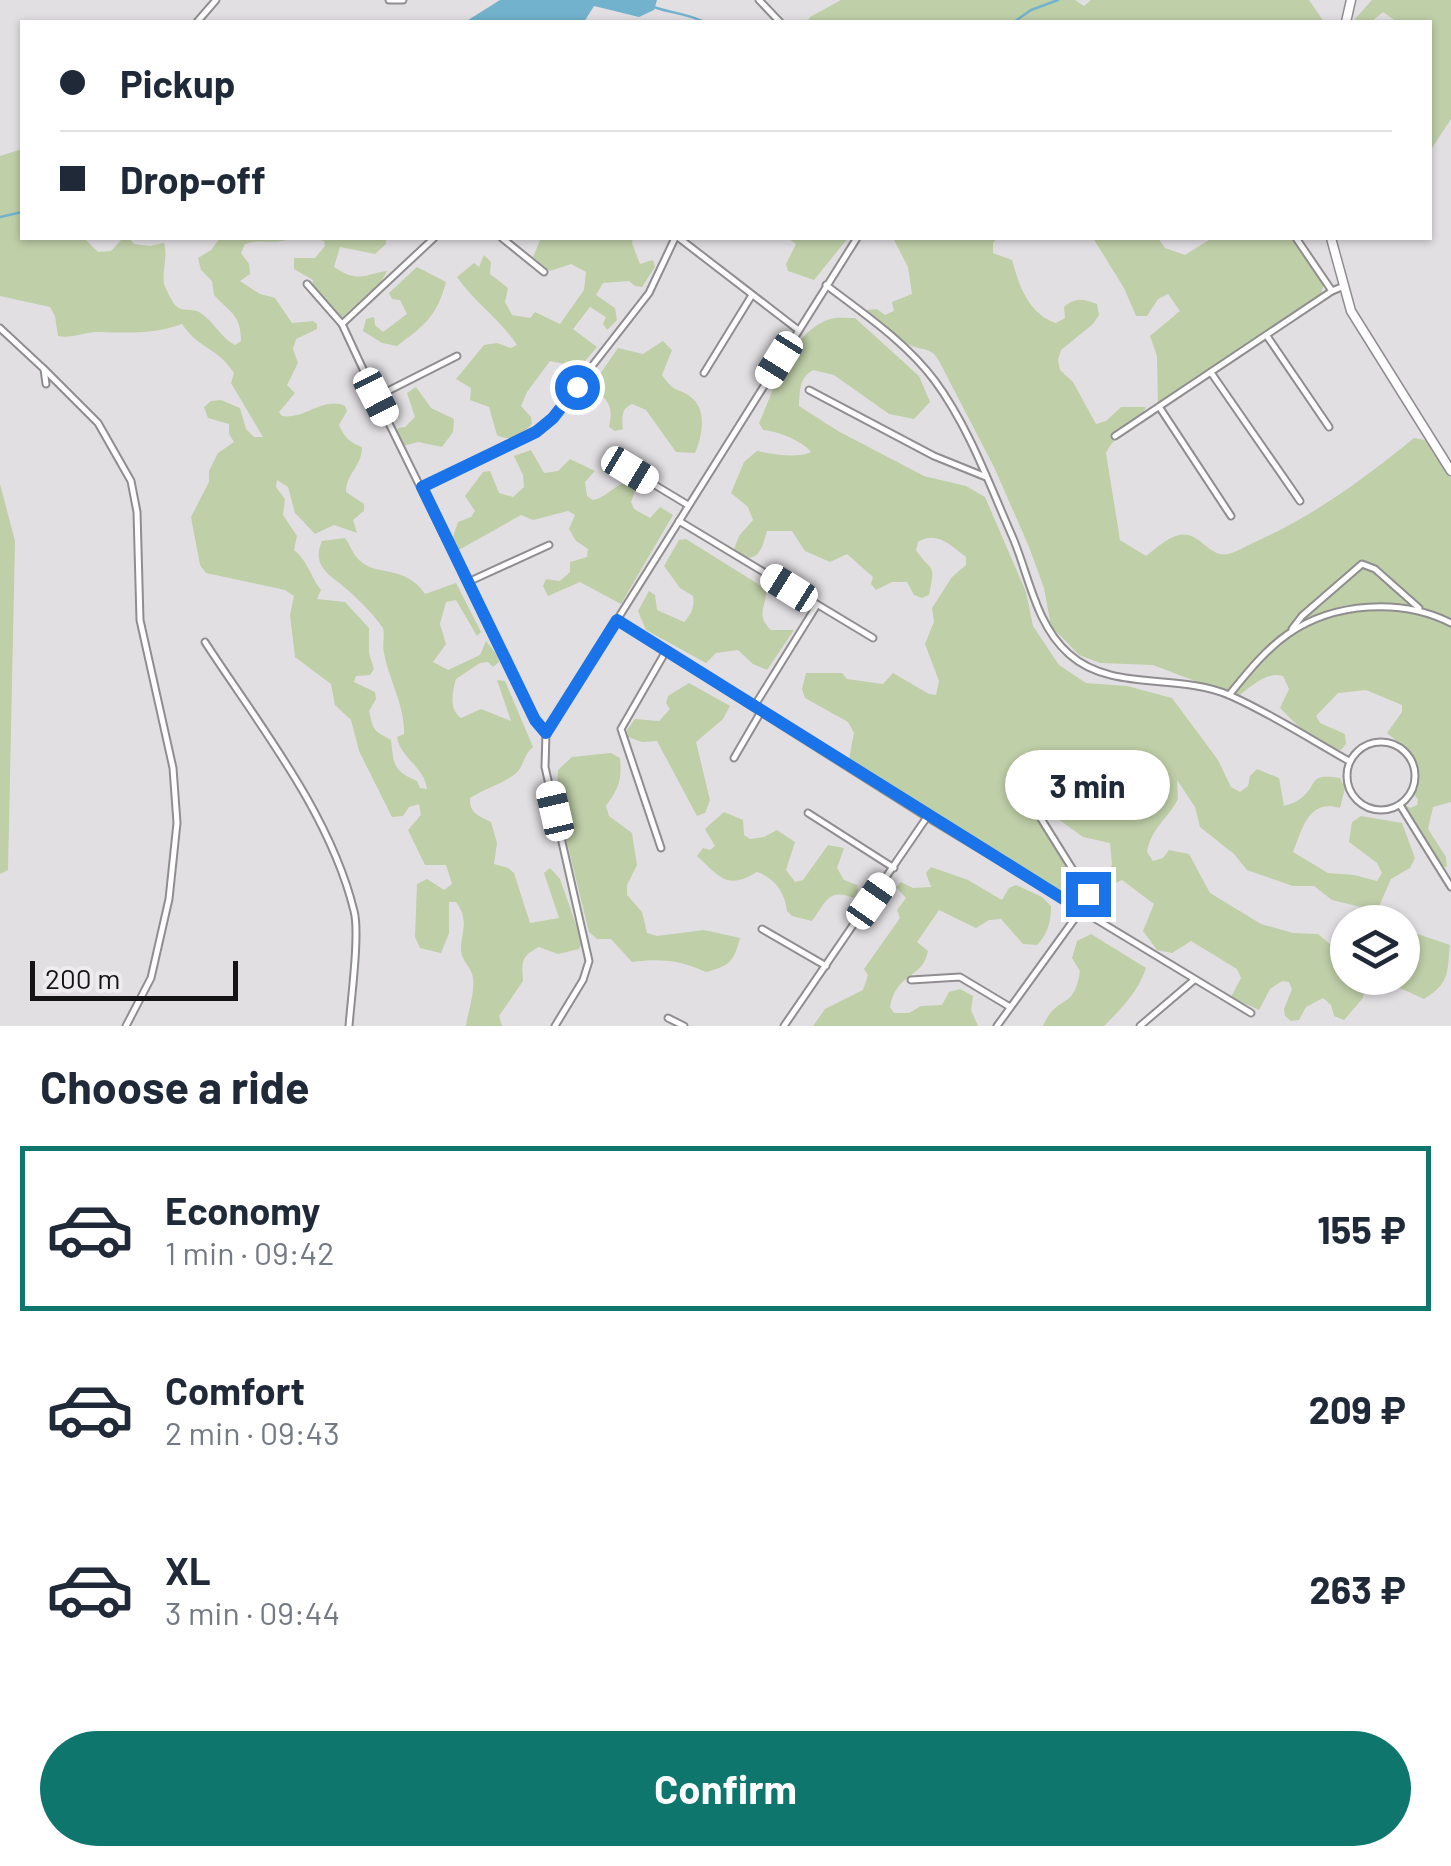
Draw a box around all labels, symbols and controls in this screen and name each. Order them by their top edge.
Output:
text: Pickup [120,60,235,106]
text: Drop-off [120,156,266,202]
car [750,327,808,393]
car [349,363,403,431]
route start [555,365,600,410]
car [597,442,663,498]
car [756,559,822,617]
callout: 3 min [1006,749,1170,819]
text: 3 min [1049,766,1126,804]
car [534,778,576,844]
car [842,868,900,934]
route end [1066,872,1111,917]
map controls [1330,905,1420,995]
button: layers [1330,905,1420,995]
scale bar [30,956,238,1000]
text: 200 m [45,961,120,995]
text: Choose a ride [40,1059,310,1113]
icon: car [45,1184,135,1274]
text: Economy [165,1187,320,1233]
text: 155 ₽ [1317,1206,1406,1252]
text: 1 min · 09:42 [165,1233,334,1271]
icon: car [45,1364,135,1454]
text: Comfort [165,1367,305,1413]
text: 209 ₽ [1309,1386,1406,1432]
text: 2 min · 09:43 [165,1413,340,1451]
icon: car [45,1544,135,1634]
text: XL [165,1547,211,1593]
text: 263 ₽ [1310,1566,1406,1612]
text: 3 min · 09:44 [165,1593,340,1631]
button: Confirm [40,1731,1411,1846]

